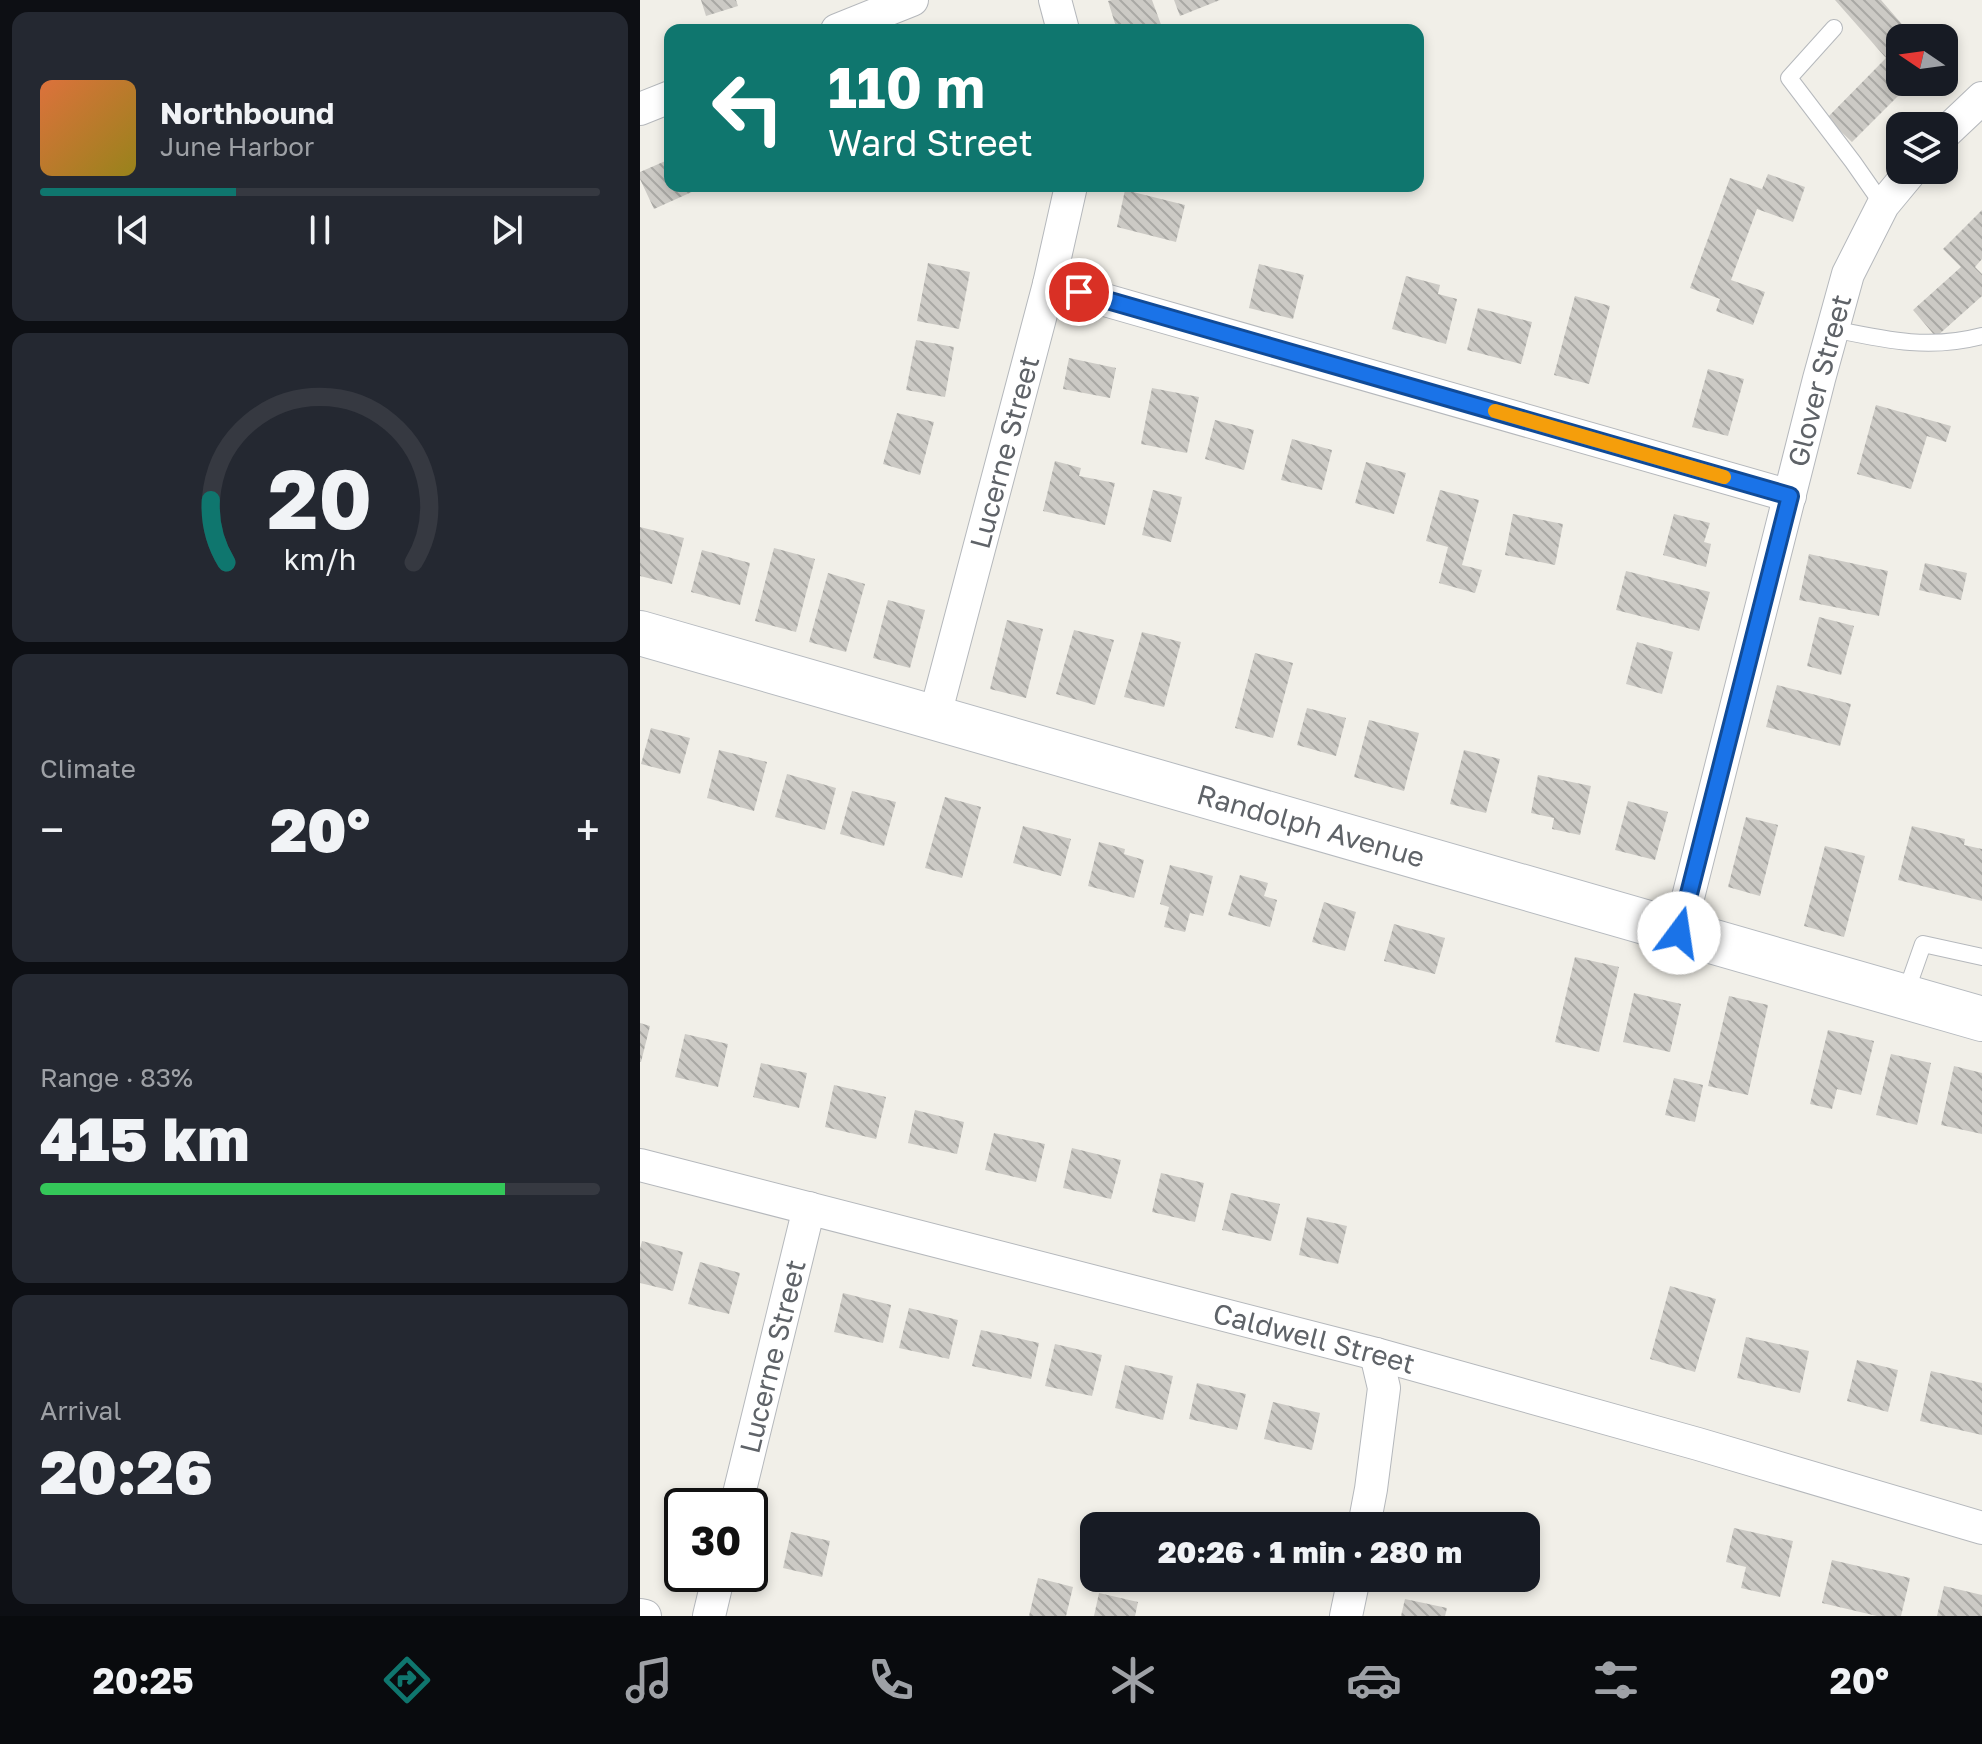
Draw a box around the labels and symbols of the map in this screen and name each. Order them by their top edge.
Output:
north arrow [1886,24,1958,96]
pin [1045,258,1113,326]
street label: Glover Street [1780,291,1858,470]
street label: Lucerne Street [963,352,1045,552]
street label: Randolph Avenue [1193,777,1429,874]
position arrow [1637,891,1721,975]
street label: Lucerne Street [733,1256,812,1456]
street label: Caldwell Street [1210,1296,1419,1380]
speed limit sign: 30 [664,1488,768,1592]

